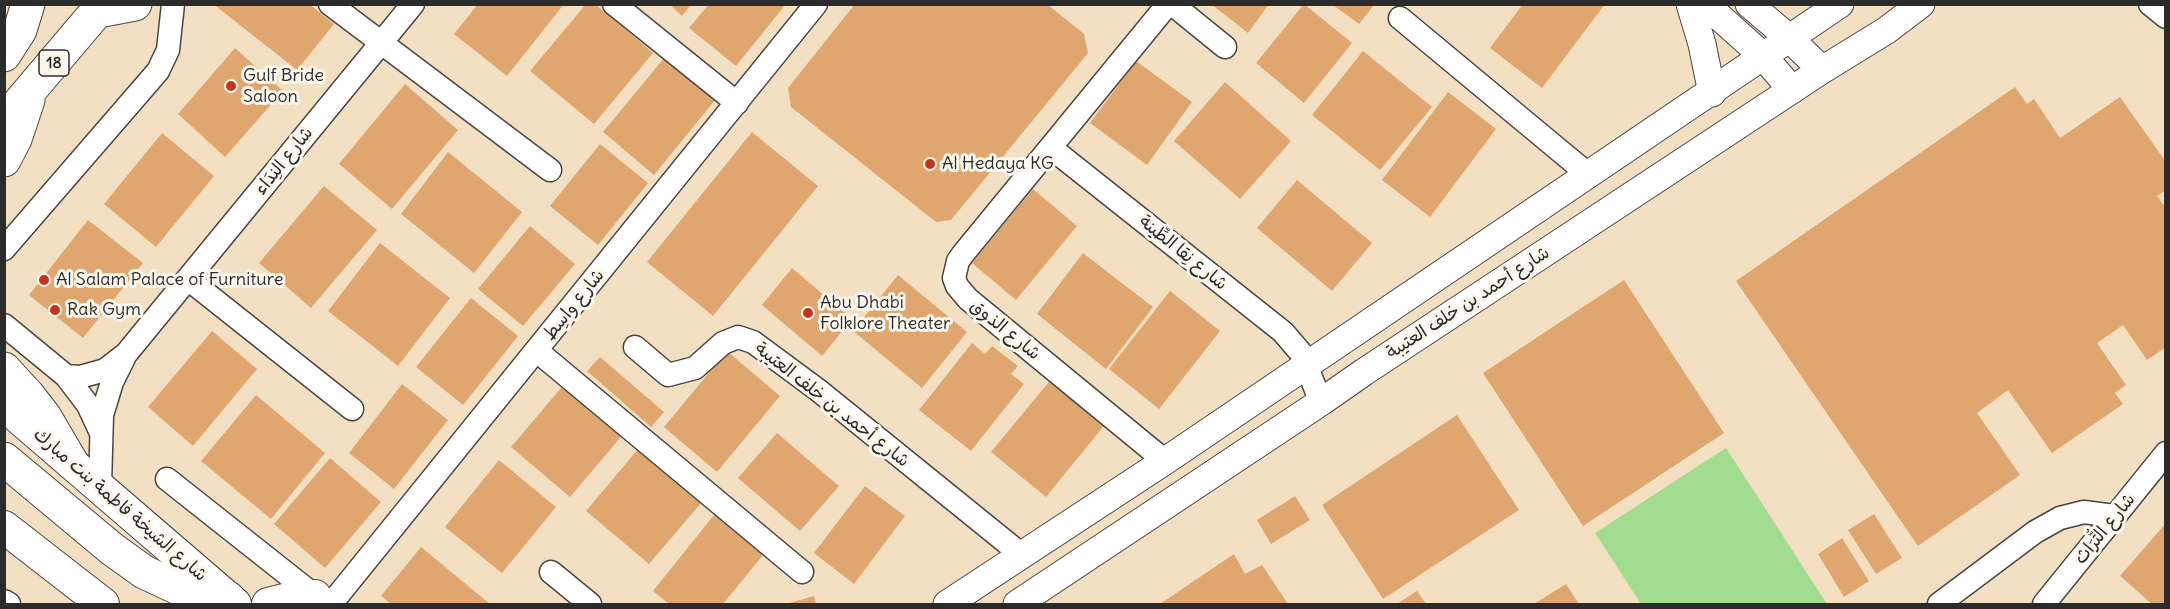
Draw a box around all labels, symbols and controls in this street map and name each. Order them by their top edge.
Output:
road number: 18 [39,50,69,76]
place label: Gulf Bride Saloon [243,65,324,107]
marker: Gulf Bride Saloon [224,79,238,93]
street label: شارع النِدَاء [250,123,318,199]
place label: Al Hedaya KG [942,153,1054,175]
marker: Al Hedaya KG [923,157,937,171]
street label: شارع نِقا الطِّينة [1134,211,1232,295]
street label: شارع أحمد بن خلف العتيبة [1382,242,1554,364]
street label: شارع واسِط [539,265,609,345]
place label: Al Salam Palace of Furniture [56,269,283,291]
marker: Al Salam Palace of Furniture [37,273,51,287]
place label: Abu Dhabi Folklore Theater [820,292,950,334]
street label: شارع الذوق [965,295,1045,365]
place label: Rak Gym [67,299,141,321]
marker: Rak Gym [48,303,62,317]
marker: Abu Dhabi Folklore Theater [801,306,815,320]
street label: شارع أحمد بن خلف العتيبة [750,338,914,472]
street label: شارع الشيخة فاطمة بنت مبارك [29,424,211,586]
street label: شارع التُّرَاث [2070,489,2140,569]

